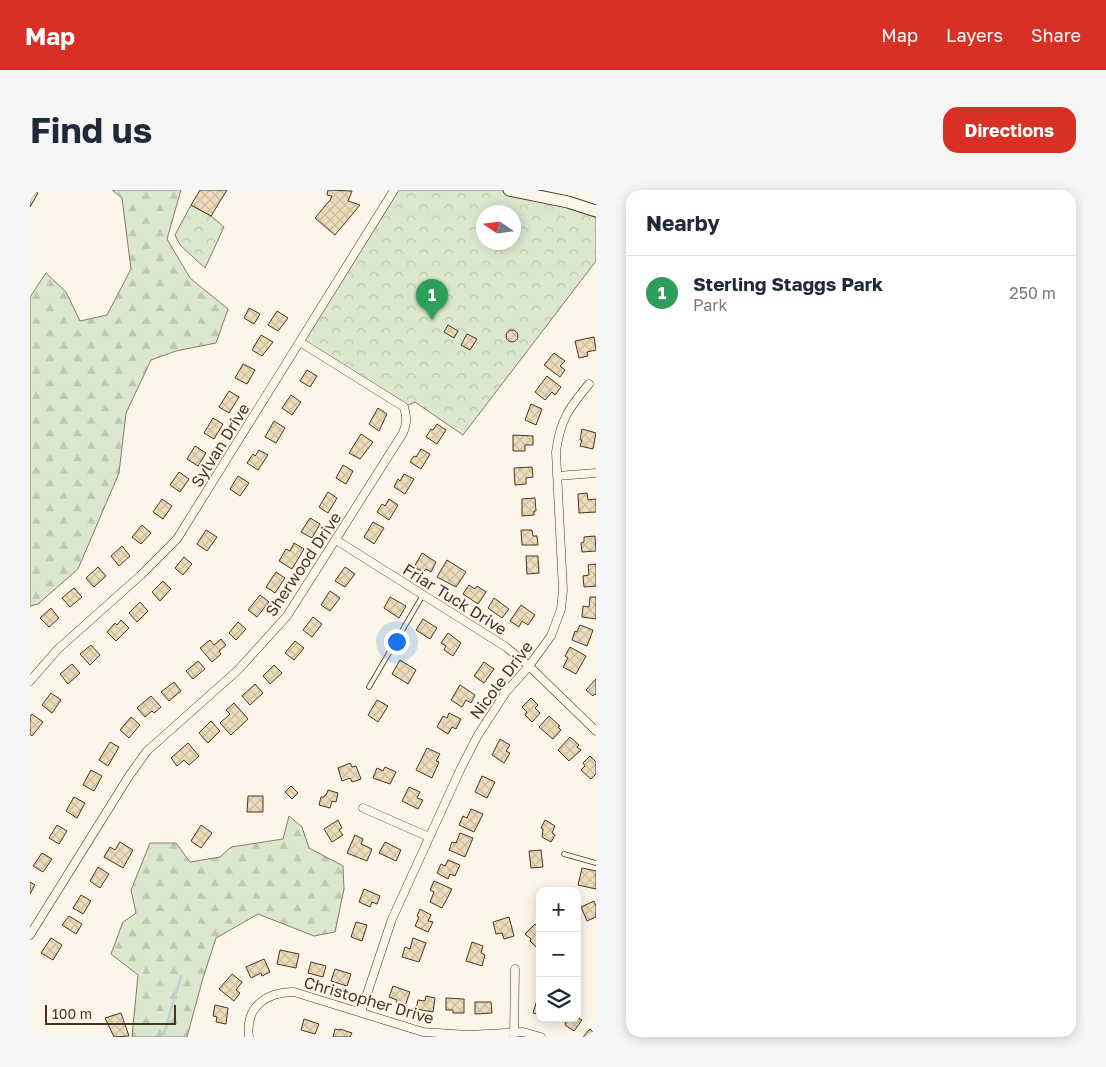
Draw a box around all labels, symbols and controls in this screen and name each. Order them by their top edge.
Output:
text: Map [25,21,75,50]
text: Map [881,24,918,46]
text: Layers [946,24,1003,46]
text: Share [1031,24,1081,46]
button: Directions [943,107,1076,153]
text: Find us [30,109,152,151]
north arrow [476,205,521,250]
text: Nearby [646,210,720,236]
text: Sterling Staggs Park [693,272,883,295]
pin: 1 [416,279,448,320]
text: 1 [658,283,666,303]
text: 250 m [1009,283,1056,303]
text: Park [693,295,728,315]
street label: Sylvan Drive [186,399,254,491]
street label: Sherwood Drive [261,508,345,620]
street label: Friar Tuck Drive [399,559,511,639]
your location [384,629,410,655]
street label: Nicole Drive [465,637,537,723]
map controls [536,887,581,1022]
button: + [536,887,581,932]
button: − [536,932,581,977]
street label: Christopher Drive [302,972,436,1028]
button: layers [536,977,581,1022]
scale bar [45,1002,176,1025]
text: 100 m [52,1005,92,1022]

